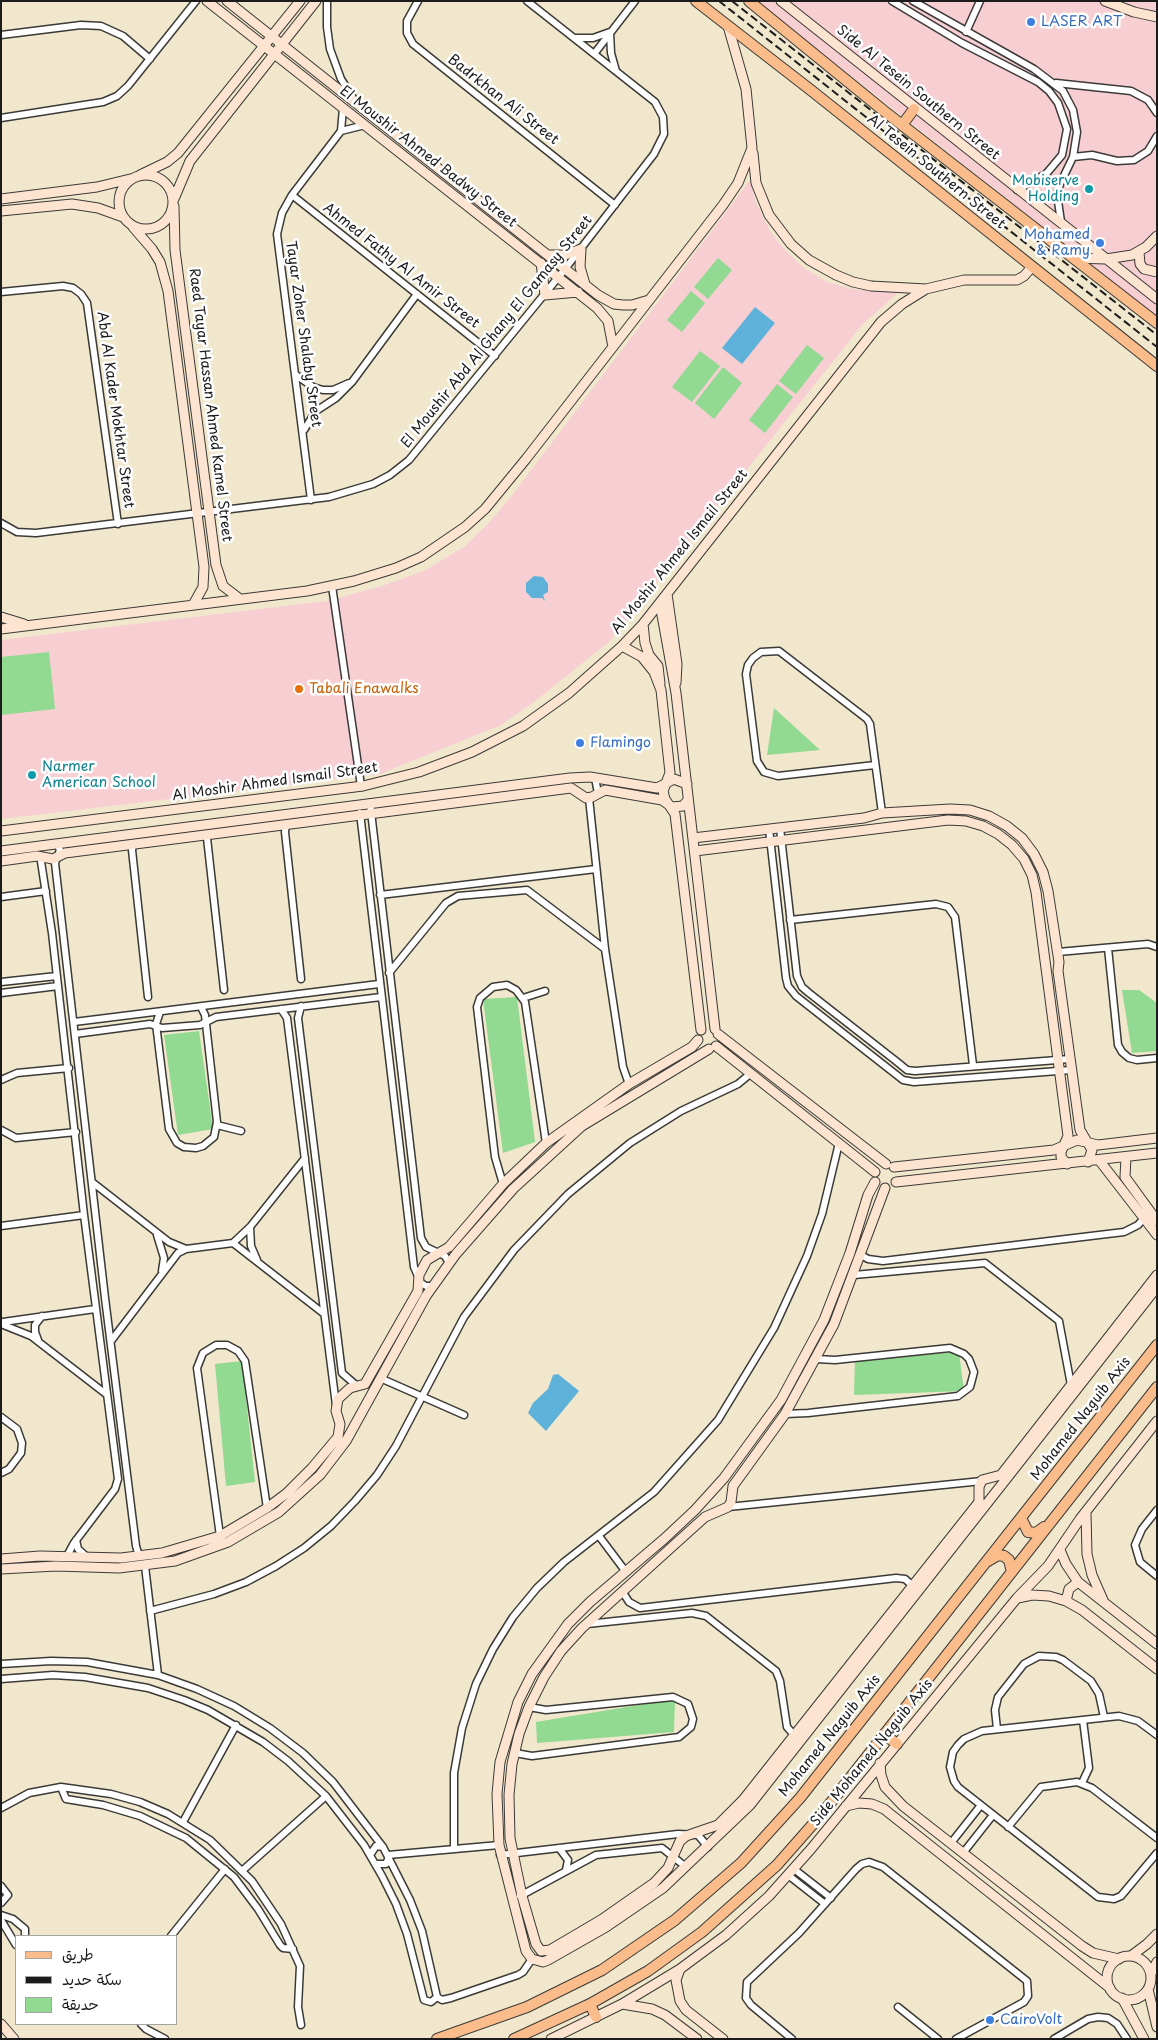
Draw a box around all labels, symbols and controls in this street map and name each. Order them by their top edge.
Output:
place label: LASER ART [1041,14,1122,30]
marker: LASER ART [1025,16,1037,28]
street label: Side Al Tesein Southern Street [833,22,1003,164]
street label: Badrkhan Ali Street [444,51,562,149]
street label: El Moushir Ahmed Badwy Street [336,83,520,231]
street label: Al Tesein Southern Street [864,111,1008,233]
place label: Mobiserve Holding [1012,173,1079,206]
marker: Mobiserve Holding [1083,183,1095,195]
street label: Ahmed Fathy Al Amir Street [320,200,482,332]
street label: El Moushir Abd Al Ghany El Gamasy Street [398,212,596,452]
place label: Mohamed & Ramy [1024,227,1090,260]
marker: Mohamed & Ramy [1094,237,1106,249]
street label: Tayar Zoher Shalaby Street [282,240,324,428]
street label: Raed Tayar Hassan Ahmed Kamel Street [185,267,235,543]
street label: Abd Al Kader Mokhtar Street [93,311,137,509]
street label: Al Moshir Ahmed Ismail Street [608,466,752,638]
place label: Tabali Enawalks [309,681,419,697]
marker: Tabali Enawalks [293,683,305,695]
place label: Flamingo [590,735,651,751]
marker: Flamingo [574,737,586,749]
place label: Narmer American School [42,759,156,792]
street label: Al Moshir Ahmed Ismail Street [171,759,379,805]
marker: Narmer American School [26,769,38,781]
street label: Mohamed Naguib Axis [1028,1354,1134,1484]
street label: Mohamed Naguib Axis [776,1672,884,1800]
street label: Side Mohamed Naguib Axis [807,1676,937,1830]
legend [15,1935,178,2025]
text: طريق [62,1942,94,1965]
text: سكة حديد [62,1967,122,1990]
text: حديقة [62,1992,99,2015]
place label: CairoVolt [1000,2012,1062,2028]
marker: CairoVolt [984,2014,996,2026]

